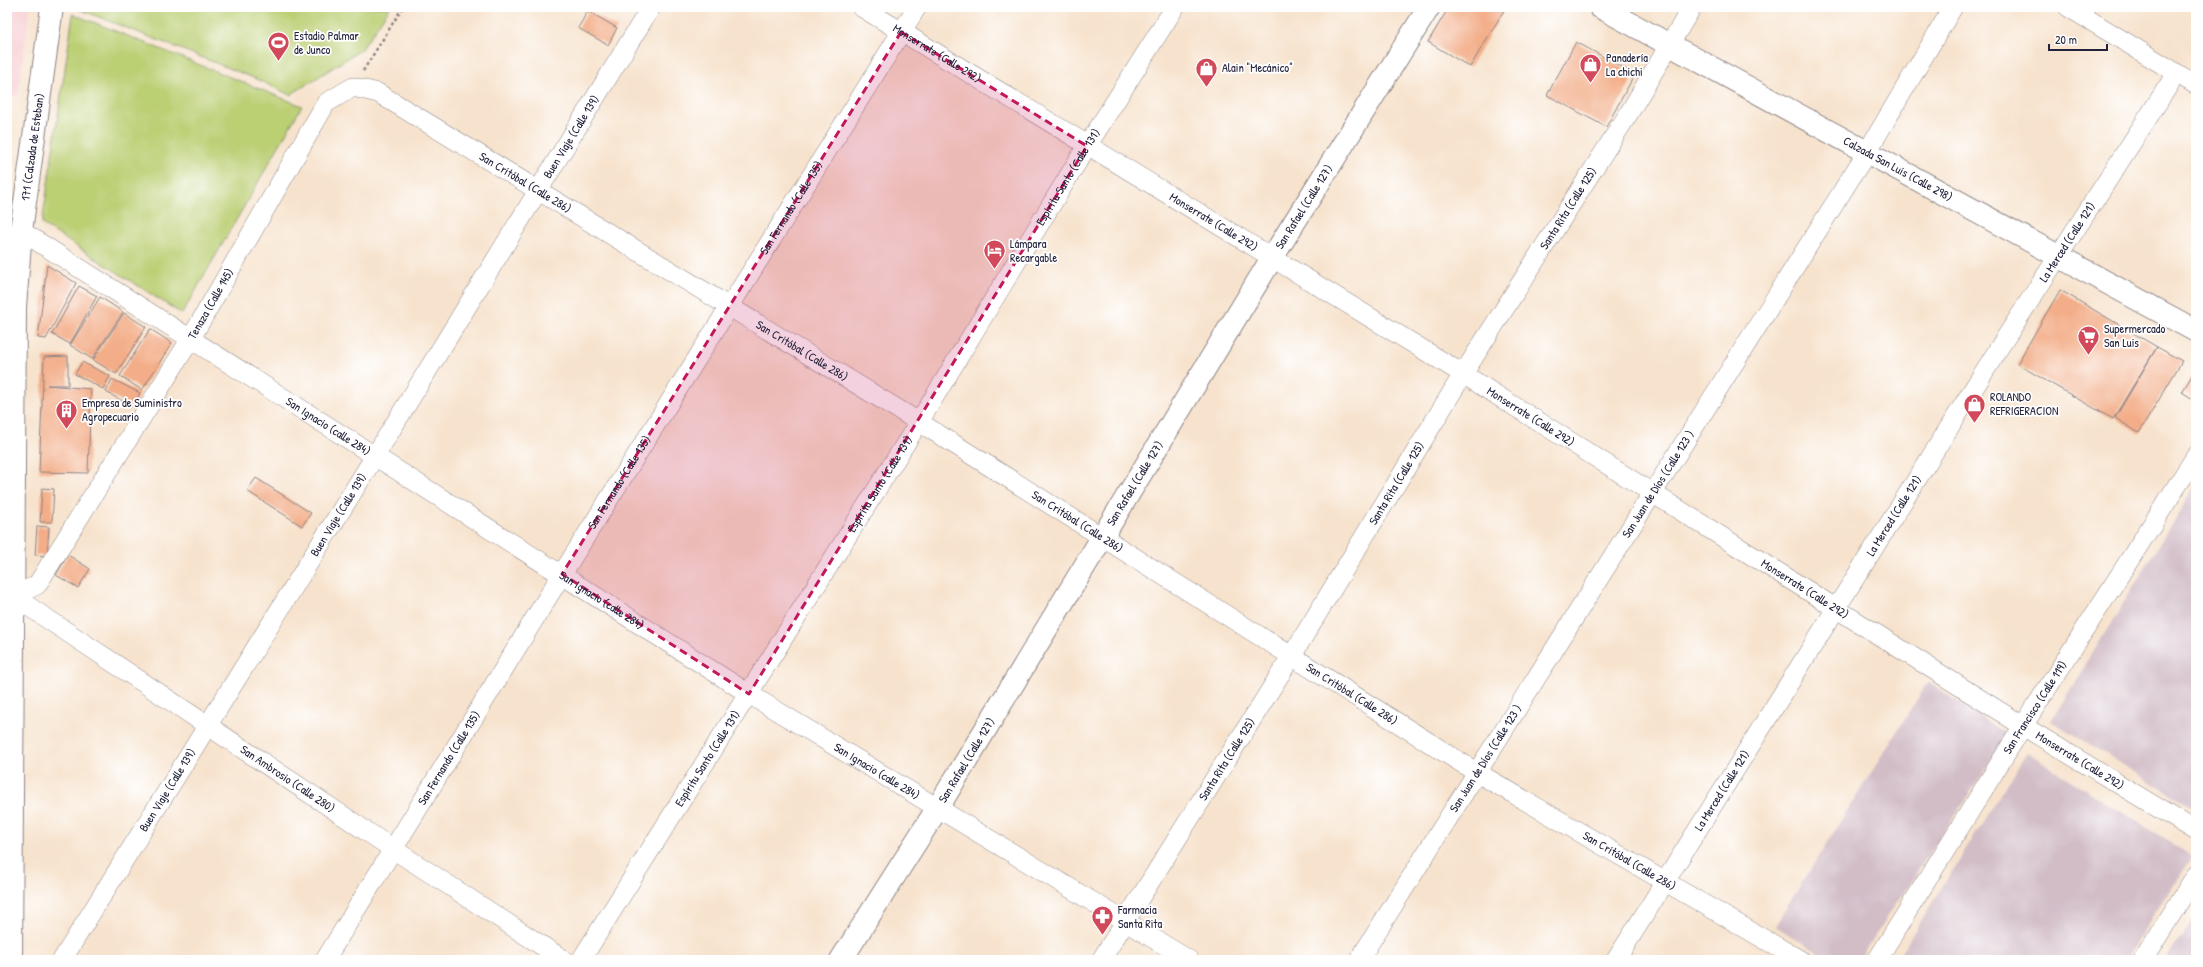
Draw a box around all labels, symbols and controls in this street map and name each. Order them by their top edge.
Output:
street label: Monserrate (Calle 292) [890,19,985,86]
scale bar [2049,26,2107,52]
place label: Estadio Palmar de Junco [294,27,359,58]
sports icon: Estadio Palmar de Junco [266,30,292,63]
text: 20 m [2055,31,2077,48]
place label: Panadería La chichi [1606,49,1648,80]
shop icon: Panadería La chichi [1578,52,1604,85]
shop icon: Alain "Mecánico" [1193,55,1219,88]
place label: Alain "Mecánico" [1222,59,1293,76]
street label: 171 (Calzada de Esteban) [16,92,48,202]
street label: Buen Viaje (Calle 139) [539,92,603,181]
street label: Espíritu Santo (Calle 131) [1032,125,1104,229]
street label: Calzada San Luis (Calle 298) [1840,132,1956,205]
street label: San Critóbal (Calle 286) [476,148,575,217]
street label: San Fernando (Calle 135) [755,157,827,258]
street label: San Rafael (Calle 127) [1271,161,1336,252]
street label: Santa Rita (Calle 125) [1535,164,1600,253]
street label: Monserrate (Calle 292) [1167,188,1261,255]
street label: La Merced (Calle 121) [2035,199,2099,285]
place label: Lámpara Recargable [1010,235,1057,266]
hotel icon: Lámpara Recargable [981,238,1007,271]
street label: Tenaza (Calle 145) [183,265,237,342]
street label: San Critóbal (Calle 286) [753,316,852,385]
place label: Supermercado San Luis [2104,320,2165,351]
supermarket icon: Supermercado San Luis [2075,323,2101,356]
street label: Monserrate (Calle 292) [1484,382,1578,450]
place label: ROLANDO REFRIGERACION [1990,388,2058,419]
shop icon: ROLANDO REFRIGERACION [1961,391,1987,424]
street label: San Ignacio (calle 284) [283,393,374,459]
place label: Empresa de Suministro Agropecuario [82,394,182,425]
building icon: Empresa de Suministro Agropecuario [53,397,79,430]
street label: San Juan de Díos (Calle 123 ) [1617,427,1698,541]
street label: San Fernando (Calle 135) [583,432,655,532]
street label: Espíritu Santo (Calle 131) [843,432,916,535]
street label: San Rafael (Calle 127) [1102,437,1167,529]
street label: Santa Rita (Calle 125) [1364,438,1428,528]
street label: Buen Viaje (Calle 139) [306,470,370,559]
street label: La Merced (Calle 121) [1862,472,1925,559]
street label: San Critóbal (Calle 286) [1029,486,1127,556]
street label: Monserrate (Calle 292) [1758,555,1852,623]
street label: San Ignacio (calle 284) [556,566,648,633]
street label: San Francisco (Calle 119) [1999,657,2071,757]
street label: San Critóbal (Calle 286) [1303,658,1401,729]
street label: San Juan de Díos (Calle 123 ) [1445,701,1525,815]
street label: Espíritu Santo (Calle 131) [671,707,744,810]
street label: San Fernando (Calle 135) [413,708,484,808]
street label: San Rafael (Calle 127) [934,714,999,806]
street label: Santa Rita (Calle 125) [1194,714,1259,804]
street label: Monserrate (Calle 292) [2033,727,2128,793]
street label: San Ignacio (calle 284) [831,738,923,803]
street label: San Ambrosio (Calle 280) [237,741,339,816]
street label: Buen Viaje (Calle 139) [135,745,199,835]
street label: La Merced (Calle 121) [1690,747,1753,834]
street label: San Critóbal (Calle 286) [1580,827,1679,894]
place label: Farmacia Santa Rita [1117,901,1162,932]
pharmacy icon: Farmacia Santa Rita [1089,904,1115,937]

